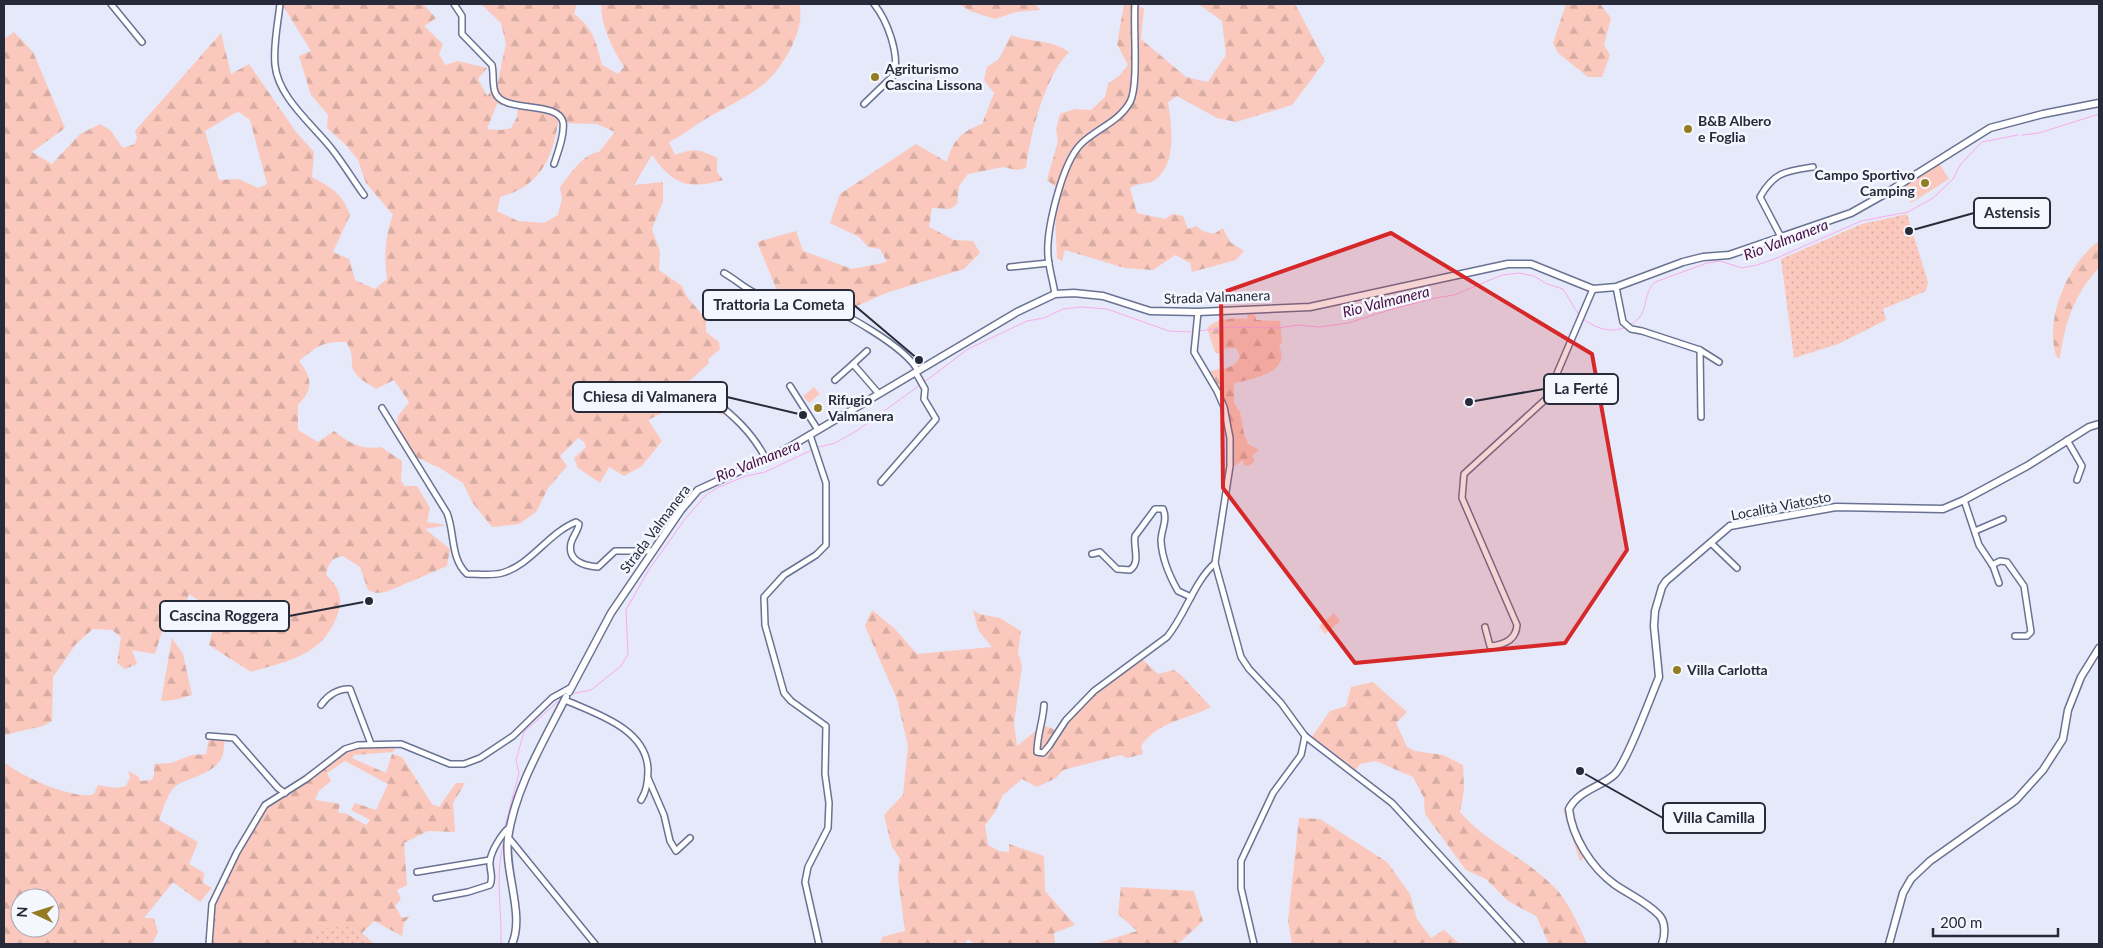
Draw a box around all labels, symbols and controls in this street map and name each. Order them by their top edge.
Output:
place label: Agriturismo Cascina Lissona [884,60,982,93]
marker: Agriturismo Cascina Lissona [869,71,881,83]
place label: B&B Albero e Foglia [1698,112,1771,145]
marker: B&B Albero e Foglia [1682,123,1694,135]
place label: Campo Sportivo Camping [1815,166,1916,199]
marker: Campo Sportivo Camping [1919,177,1931,189]
callout: Astensis [1974,198,2050,228]
text: Astensis [1983,203,2040,221]
water label: Rio Valmanera [1741,215,1831,263]
water label: Rio Valmanera [1340,281,1432,321]
street label: Strada Valmanera [1163,286,1271,307]
callout: Trattoria La Cometa [703,290,854,320]
text: Trattoria La Cometa [713,295,845,313]
callout: La Ferté [1544,374,1618,404]
text: La Ferté [1554,379,1608,397]
callout: Chiesa di Valmanera [573,382,727,412]
text: Chiesa di Valmanera [583,387,717,405]
place label: Rifugio Valmanera [827,391,894,424]
marker: Rifugio Valmanera [812,402,824,414]
water label: Rio Valmanera [713,435,803,485]
street label: Strada Valmanera [616,481,693,576]
street label: Località Viatosto [1729,487,1832,524]
callout: Cascina Roggera [160,601,289,631]
text: Cascina Roggera [169,606,279,624]
place label: Villa Carlotta [1686,661,1768,678]
marker: Villa Carlotta [1671,664,1683,676]
callout: Villa Camilla [1663,803,1765,833]
text: Villa Camilla [1672,808,1755,826]
north arrow [10,888,60,938]
text: N [13,906,30,918]
scale bar [1933,906,2058,938]
text: 200 m [1940,913,1982,931]

